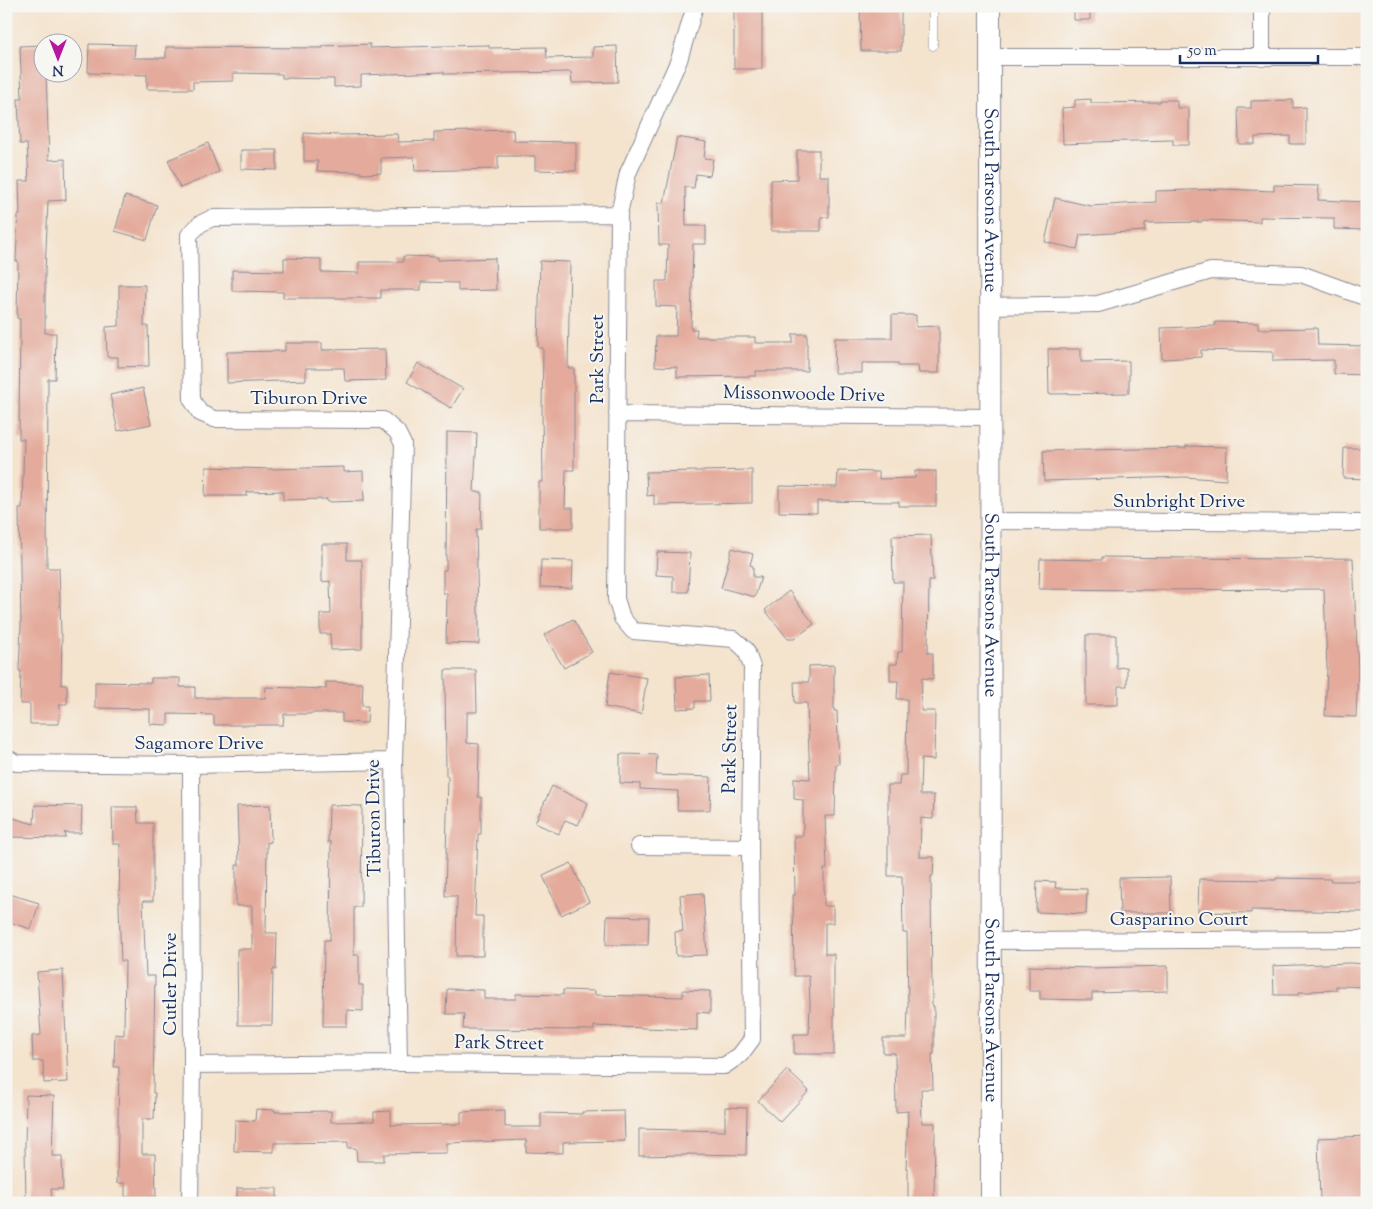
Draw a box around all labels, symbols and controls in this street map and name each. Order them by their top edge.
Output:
north arrow [32,32,82,82]
scale bar [1180,32,1318,64]
text: 50 m [1187,41,1217,62]
text: N [52,59,64,79]
street label: South Parsons Avenue [977,108,1004,292]
street label: Park Street [585,314,612,404]
street label: Missonwoode Drive [723,380,886,410]
street label: Tiburon Drive [250,386,368,413]
street label: Sunbright Drive [1113,489,1245,516]
street label: South Parsons Avenue [977,513,1004,697]
street label: Park Street [717,704,745,794]
street label: Sagamore Drive [134,731,264,758]
street label: Tiburon Drive [360,759,390,877]
street label: Gasparino Court [1110,907,1249,934]
street label: South Parsons Avenue [977,918,1004,1102]
street label: Cutler Drive [158,932,185,1036]
street label: Park Street [454,1030,544,1058]

